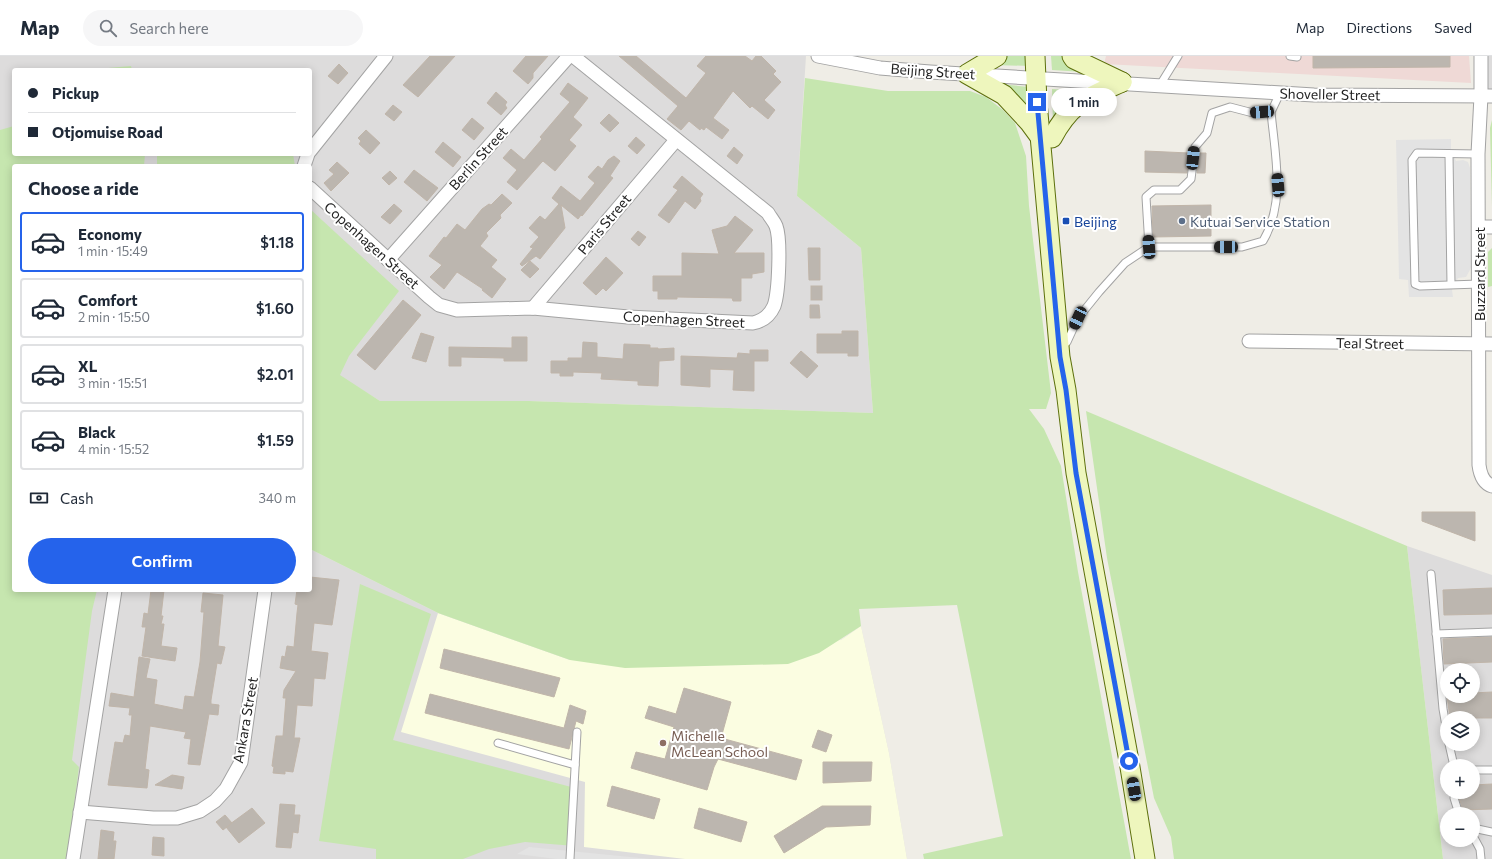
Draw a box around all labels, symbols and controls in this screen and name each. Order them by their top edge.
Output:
search box [83,10,363,46]
text: Map [20,16,59,39]
icon: search [97,17,119,39]
text: Search here [129,19,209,37]
text: Map [1296,19,1325,36]
text: Directions [1347,19,1412,36]
text: Saved [1434,19,1472,36]
street label: Beijing Street [890,60,976,82]
text: Pickup [52,84,99,102]
street label: Shoveller Street [1279,85,1381,103]
callout: 1 min [1051,88,1117,116]
route end [1028,93,1046,111]
text: 1 min [1069,94,1099,110]
car [1250,105,1274,119]
text: Otjomuise Road [52,123,163,141]
street label: Berlin Street [445,123,511,193]
car [1186,145,1200,171]
car [1271,173,1285,197]
text: Choose a ride [28,177,139,199]
street label: Paris Street [574,190,634,258]
street label: Copenhagen Street [321,198,423,292]
place label: Beijing [1074,213,1117,230]
place label: Kutuai Service Station [1190,213,1330,230]
marker: Beijing [1061,216,1071,226]
marker: Kutuai Service Station [1177,216,1187,226]
icon: car [30,224,66,260]
text: Economy [78,225,142,243]
street label: Buzzard Street [1471,227,1488,321]
text: $1.18 [260,233,294,251]
car [1142,235,1156,259]
car [1214,241,1238,253]
text: 1 min · 15:49 [78,243,148,259]
icon: car [30,290,66,326]
text: Comfort [78,291,138,309]
text: $1.60 [256,299,294,317]
car [1067,305,1089,331]
street label: Copenhagen Street [623,307,746,331]
text: 2 min · 15:50 [78,309,150,325]
street label: Teal Street [1336,334,1405,352]
icon: car [30,356,66,392]
text: XL [78,357,97,375]
text: $2.01 [257,365,294,383]
text: 3 min · 15:51 [78,375,147,391]
icon: car [30,422,66,458]
text: Black [78,423,116,441]
text: $1.59 [257,431,294,449]
text: 4 min · 15:52 [78,441,149,457]
icon: cash [28,487,50,509]
text: Cash [60,489,94,507]
text: 340 m [258,490,296,506]
button: Confirm [28,538,296,584]
map controls [1440,663,1480,847]
button: locate [1440,663,1480,703]
street label: Ankara Street [229,675,261,765]
button: layers [1440,711,1480,751]
place label: Michelle McLean School [671,727,768,760]
marker: Michelle McLean School [658,738,668,748]
route start [1120,752,1138,770]
button: + [1440,759,1480,799]
car [1126,776,1142,802]
button: − [1440,807,1480,847]

